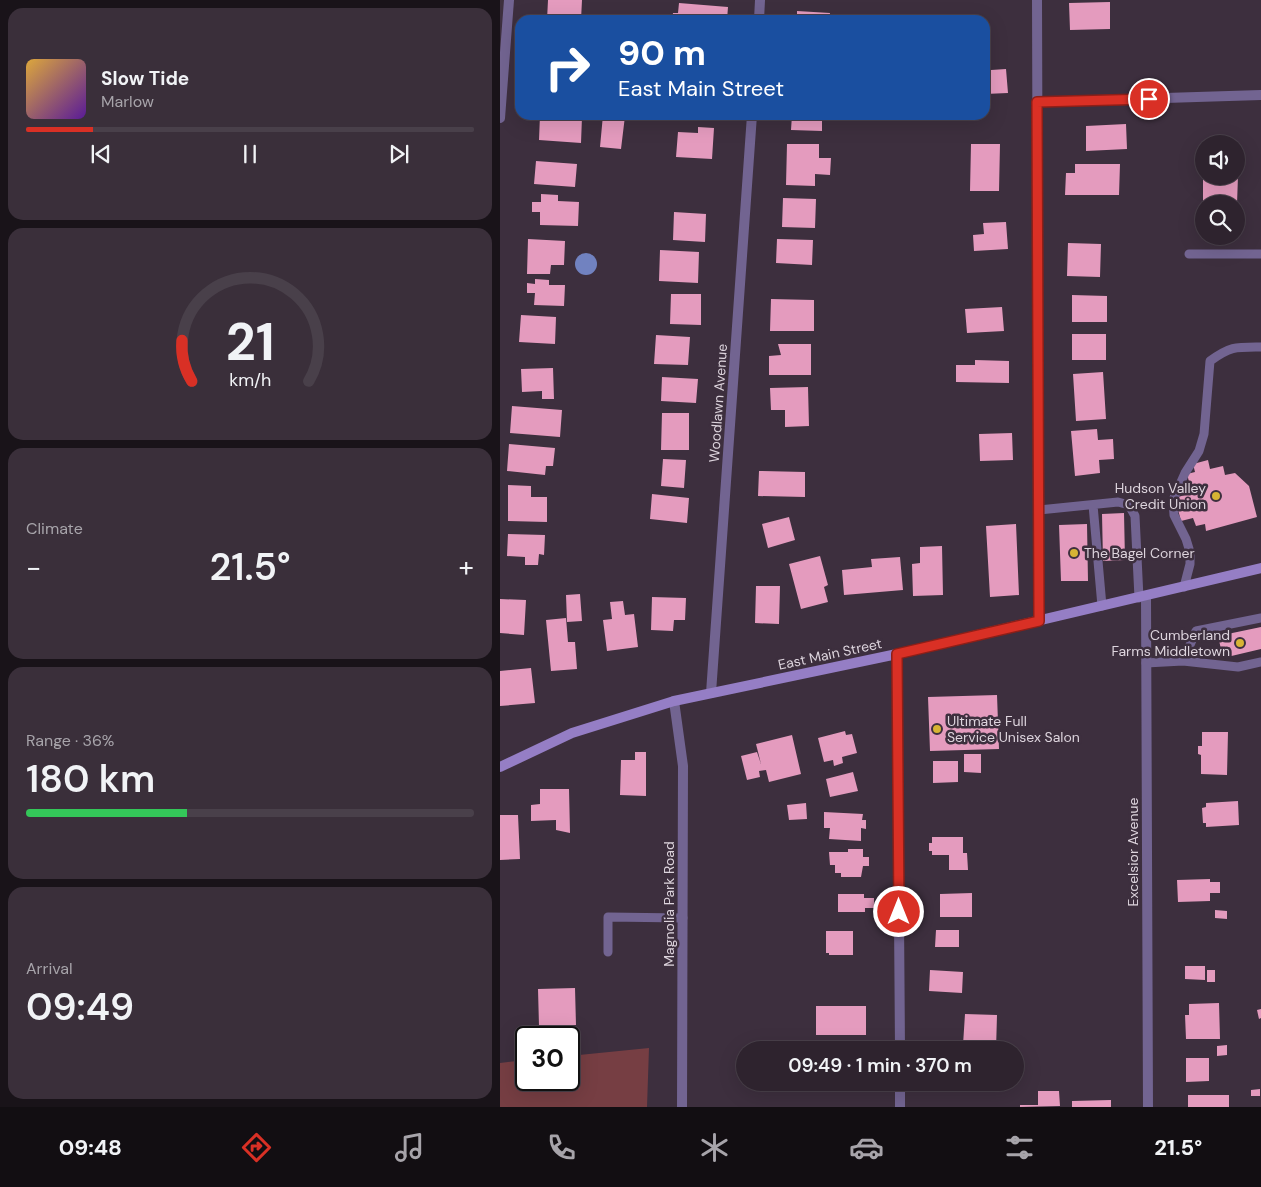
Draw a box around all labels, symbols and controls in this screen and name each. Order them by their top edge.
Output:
text: 90 m [618,30,706,76]
icon: right [535,35,600,100]
text: Slow Tide [101,66,189,91]
text: East Main Street [618,74,784,103]
pin [1128,78,1170,120]
icon: arrive [1135,85,1163,113]
text: Marlow [101,91,154,112]
map controls [1195,135,1245,245]
button: sound [1195,135,1245,185]
icon: previous [87,140,115,168]
icon: pause [236,140,264,168]
icon: next [385,140,413,168]
button: search [1195,195,1245,245]
text: 21 [226,308,274,376]
street label: Woodlawn Avenue [705,343,731,463]
text: km/h [229,368,271,392]
place label: Hudson Valley Credit Union [1115,479,1206,513]
marker: Hudson Valley Credit Union [1210,490,1222,502]
text: Climate [26,518,83,539]
text: 21.5° [209,542,291,592]
place label: The Bagel Corner [1084,544,1195,562]
marker: The Bagel Corner [1068,547,1080,559]
text: − [26,549,41,586]
text: + [459,549,474,586]
place label: Cumberland Farms Middletown [1111,626,1230,660]
street label: East Main Street [776,634,884,674]
marker: Cumberland Farms Middletown [1234,637,1246,649]
place label: Ultimate Full Service Unisex Salon [947,712,1080,746]
marker: Ultimate Full Service Unisex Salon [931,723,943,735]
text: Range · 36% [26,730,114,751]
text: 180 km [26,754,155,804]
street label: Excelsior Avenue [1124,798,1142,906]
street label: Magnolia Park Road [660,841,678,967]
position arrow [872,885,924,937]
text: Arrival [26,958,73,979]
text: 09:49 [26,982,134,1032]
speed limit sign: 30 [515,1026,580,1091]
text: 09:49 · 1 min · 370 m [788,1053,972,1078]
icon: directions [239,1130,274,1165]
icon: music [392,1130,427,1165]
icon: phone [544,1130,579,1165]
icon: climate [697,1130,732,1165]
icon: car [849,1130,884,1165]
icon: filters [1002,1130,1037,1165]
text: 09:48 [59,1133,122,1162]
text: 21.5° [1154,1133,1202,1162]

